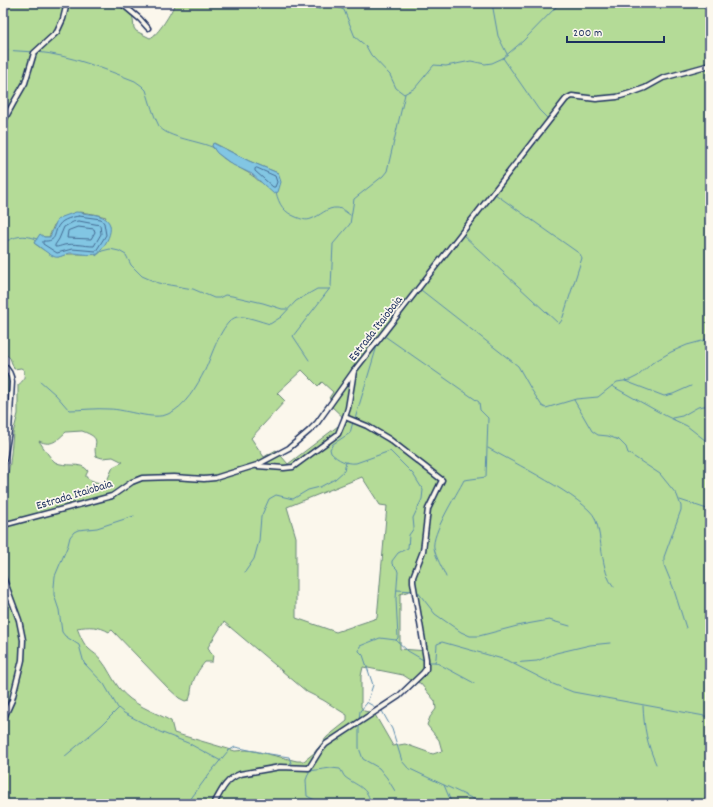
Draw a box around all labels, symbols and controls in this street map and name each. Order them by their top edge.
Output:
scale bar [567,18,664,44]
text: 200 m [573,25,602,42]
street label: Estrada Itaiobaia [345,292,407,365]
street label: Estrada Itaiobaia [34,476,115,515]

